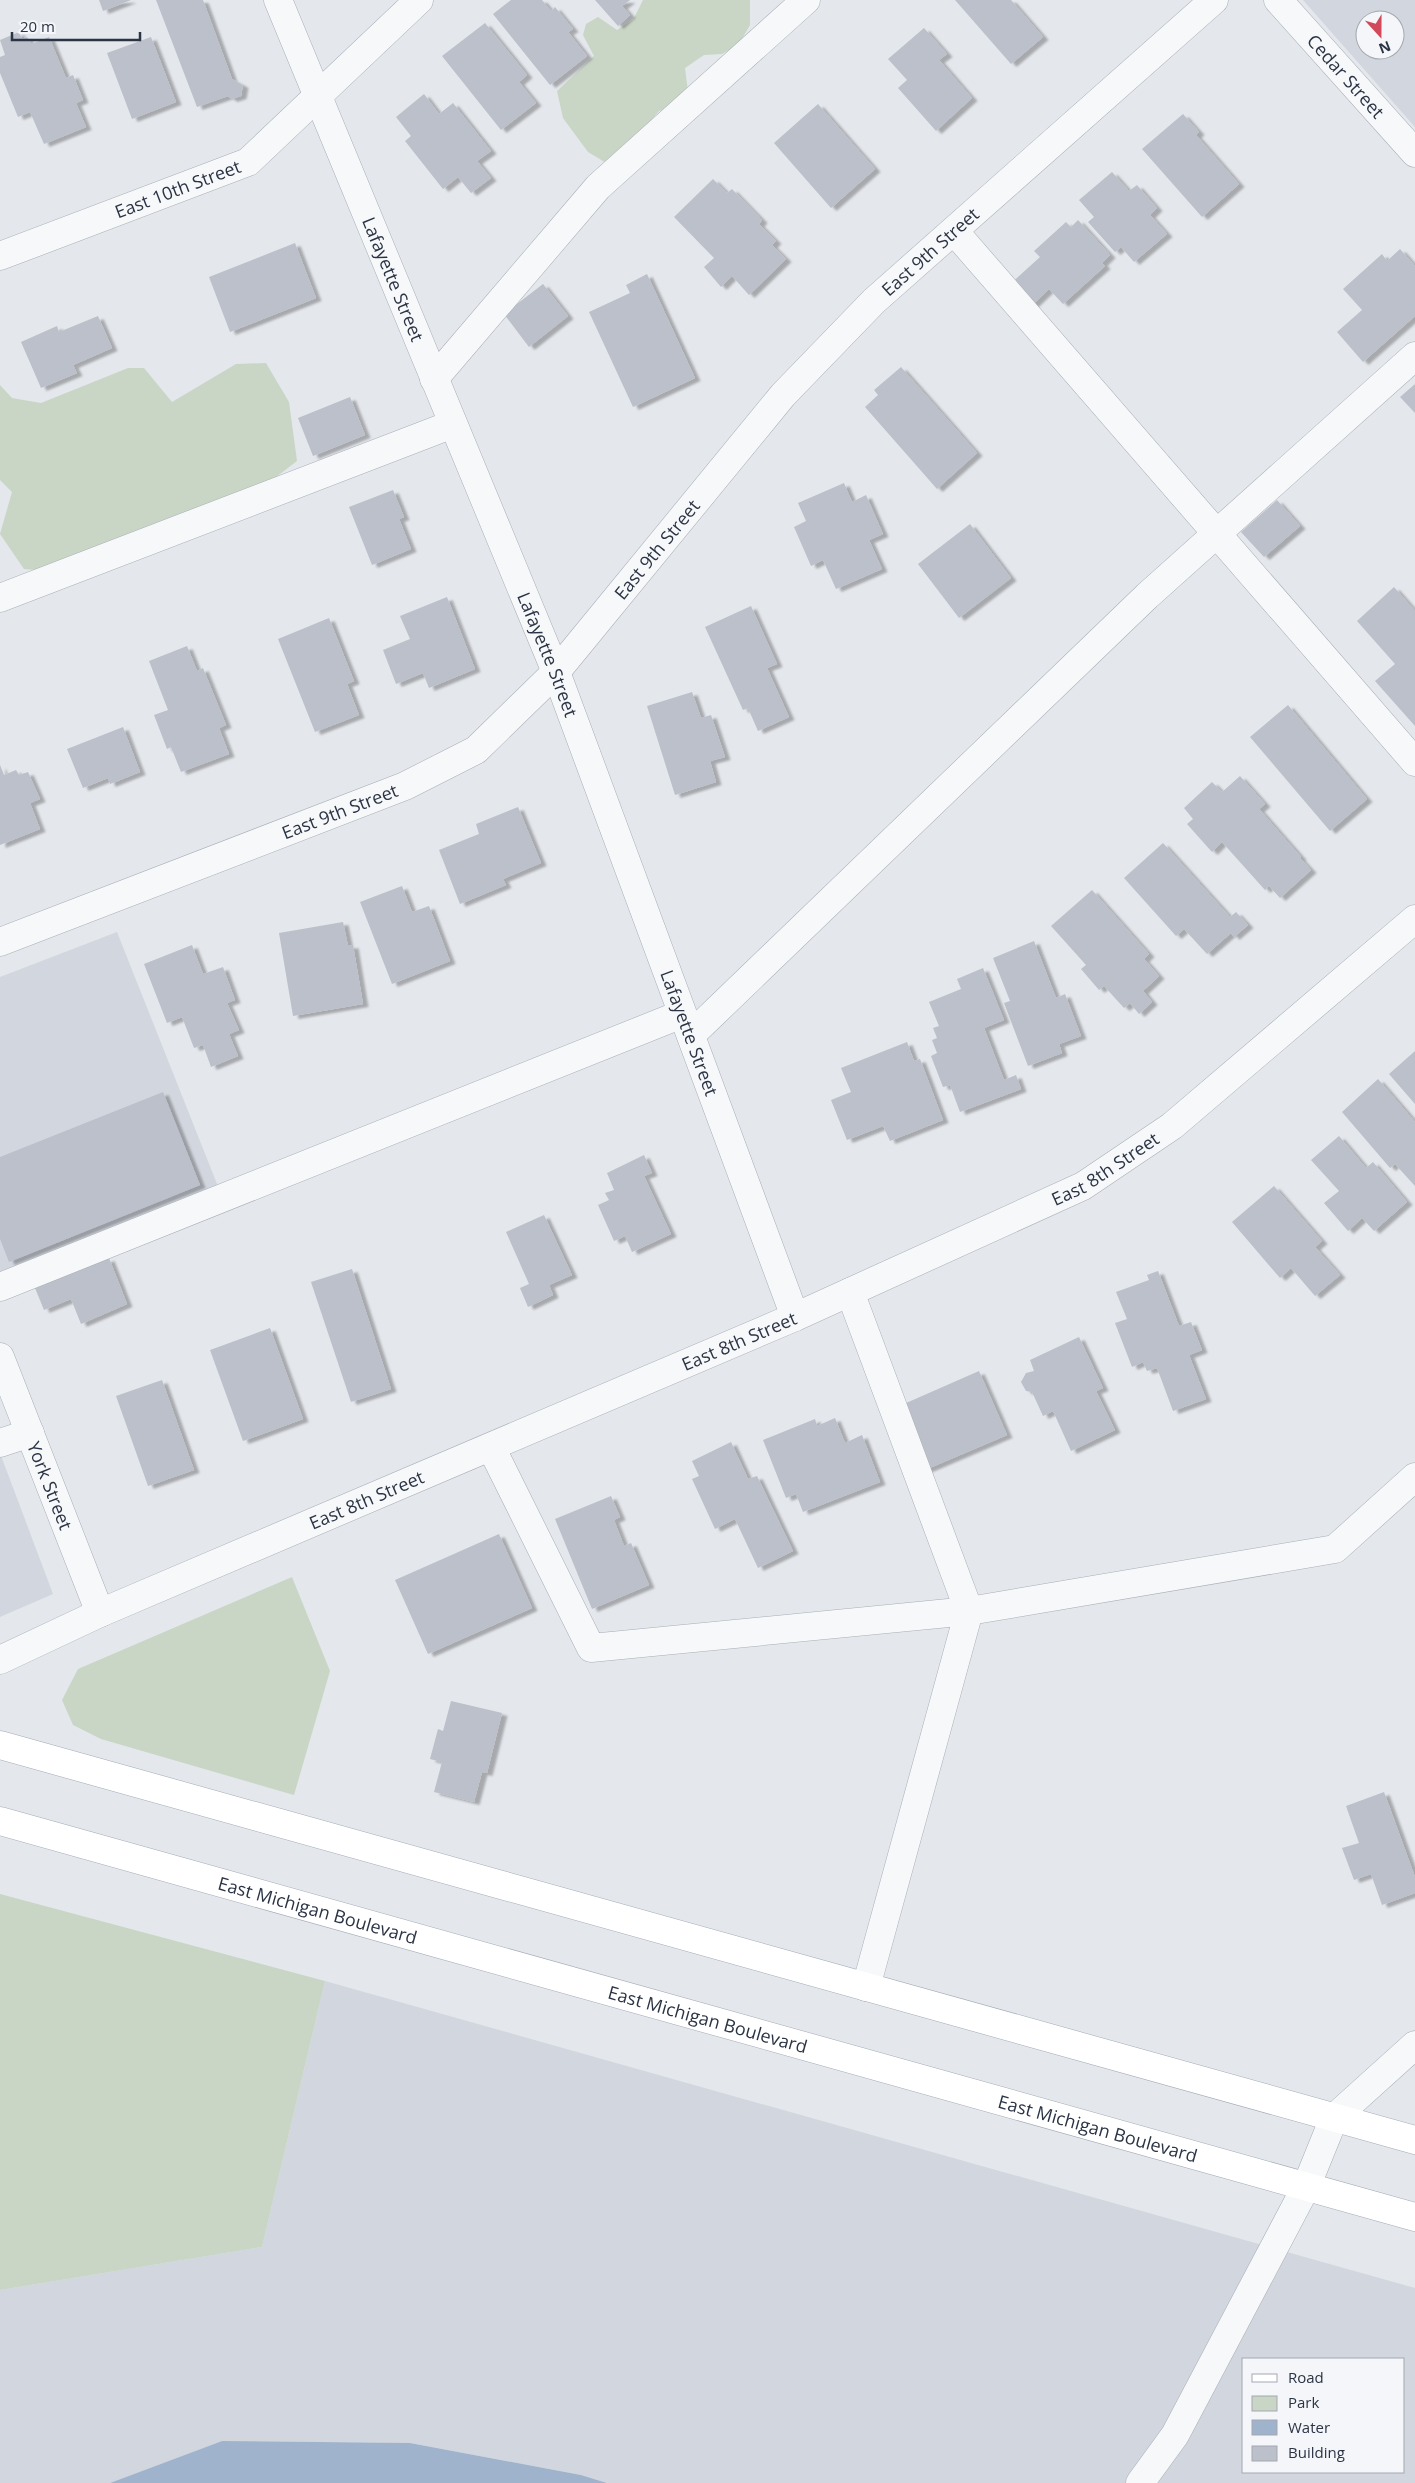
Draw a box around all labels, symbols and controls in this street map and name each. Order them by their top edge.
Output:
scale bar [12,10,140,42]
north arrow [1355,10,1405,60]
text: 20 m [20,16,55,36]
street label: Cedar Street [1302,29,1390,123]
text: N [1376,37,1394,59]
street label: East 10th Street [111,154,244,223]
street label: East 9th Street [876,202,984,301]
street label: Lafayette Street [357,213,430,345]
street label: East 9th Street [608,494,705,604]
street label: Lafayette Street [512,588,584,720]
street label: East 9th Street [278,778,401,844]
street label: Lafayette Street [655,966,724,1099]
street label: East 8th Street [1048,1126,1163,1211]
street label: East 8th Street [678,1306,800,1376]
street label: York Street [22,1438,78,1533]
street label: East 8th Street [305,1465,427,1535]
street label: East Michigan Boulevard [215,1871,420,1949]
street label: East Michigan Boulevard [605,1980,810,2058]
street label: East Michigan Boulevard [996,2089,1200,2168]
legend [1242,2358,1405,2473]
text: Road [1288,2367,1324,2387]
text: Park [1288,2392,1319,2412]
text: Water [1288,2417,1330,2437]
text: Building [1288,2442,1345,2462]

